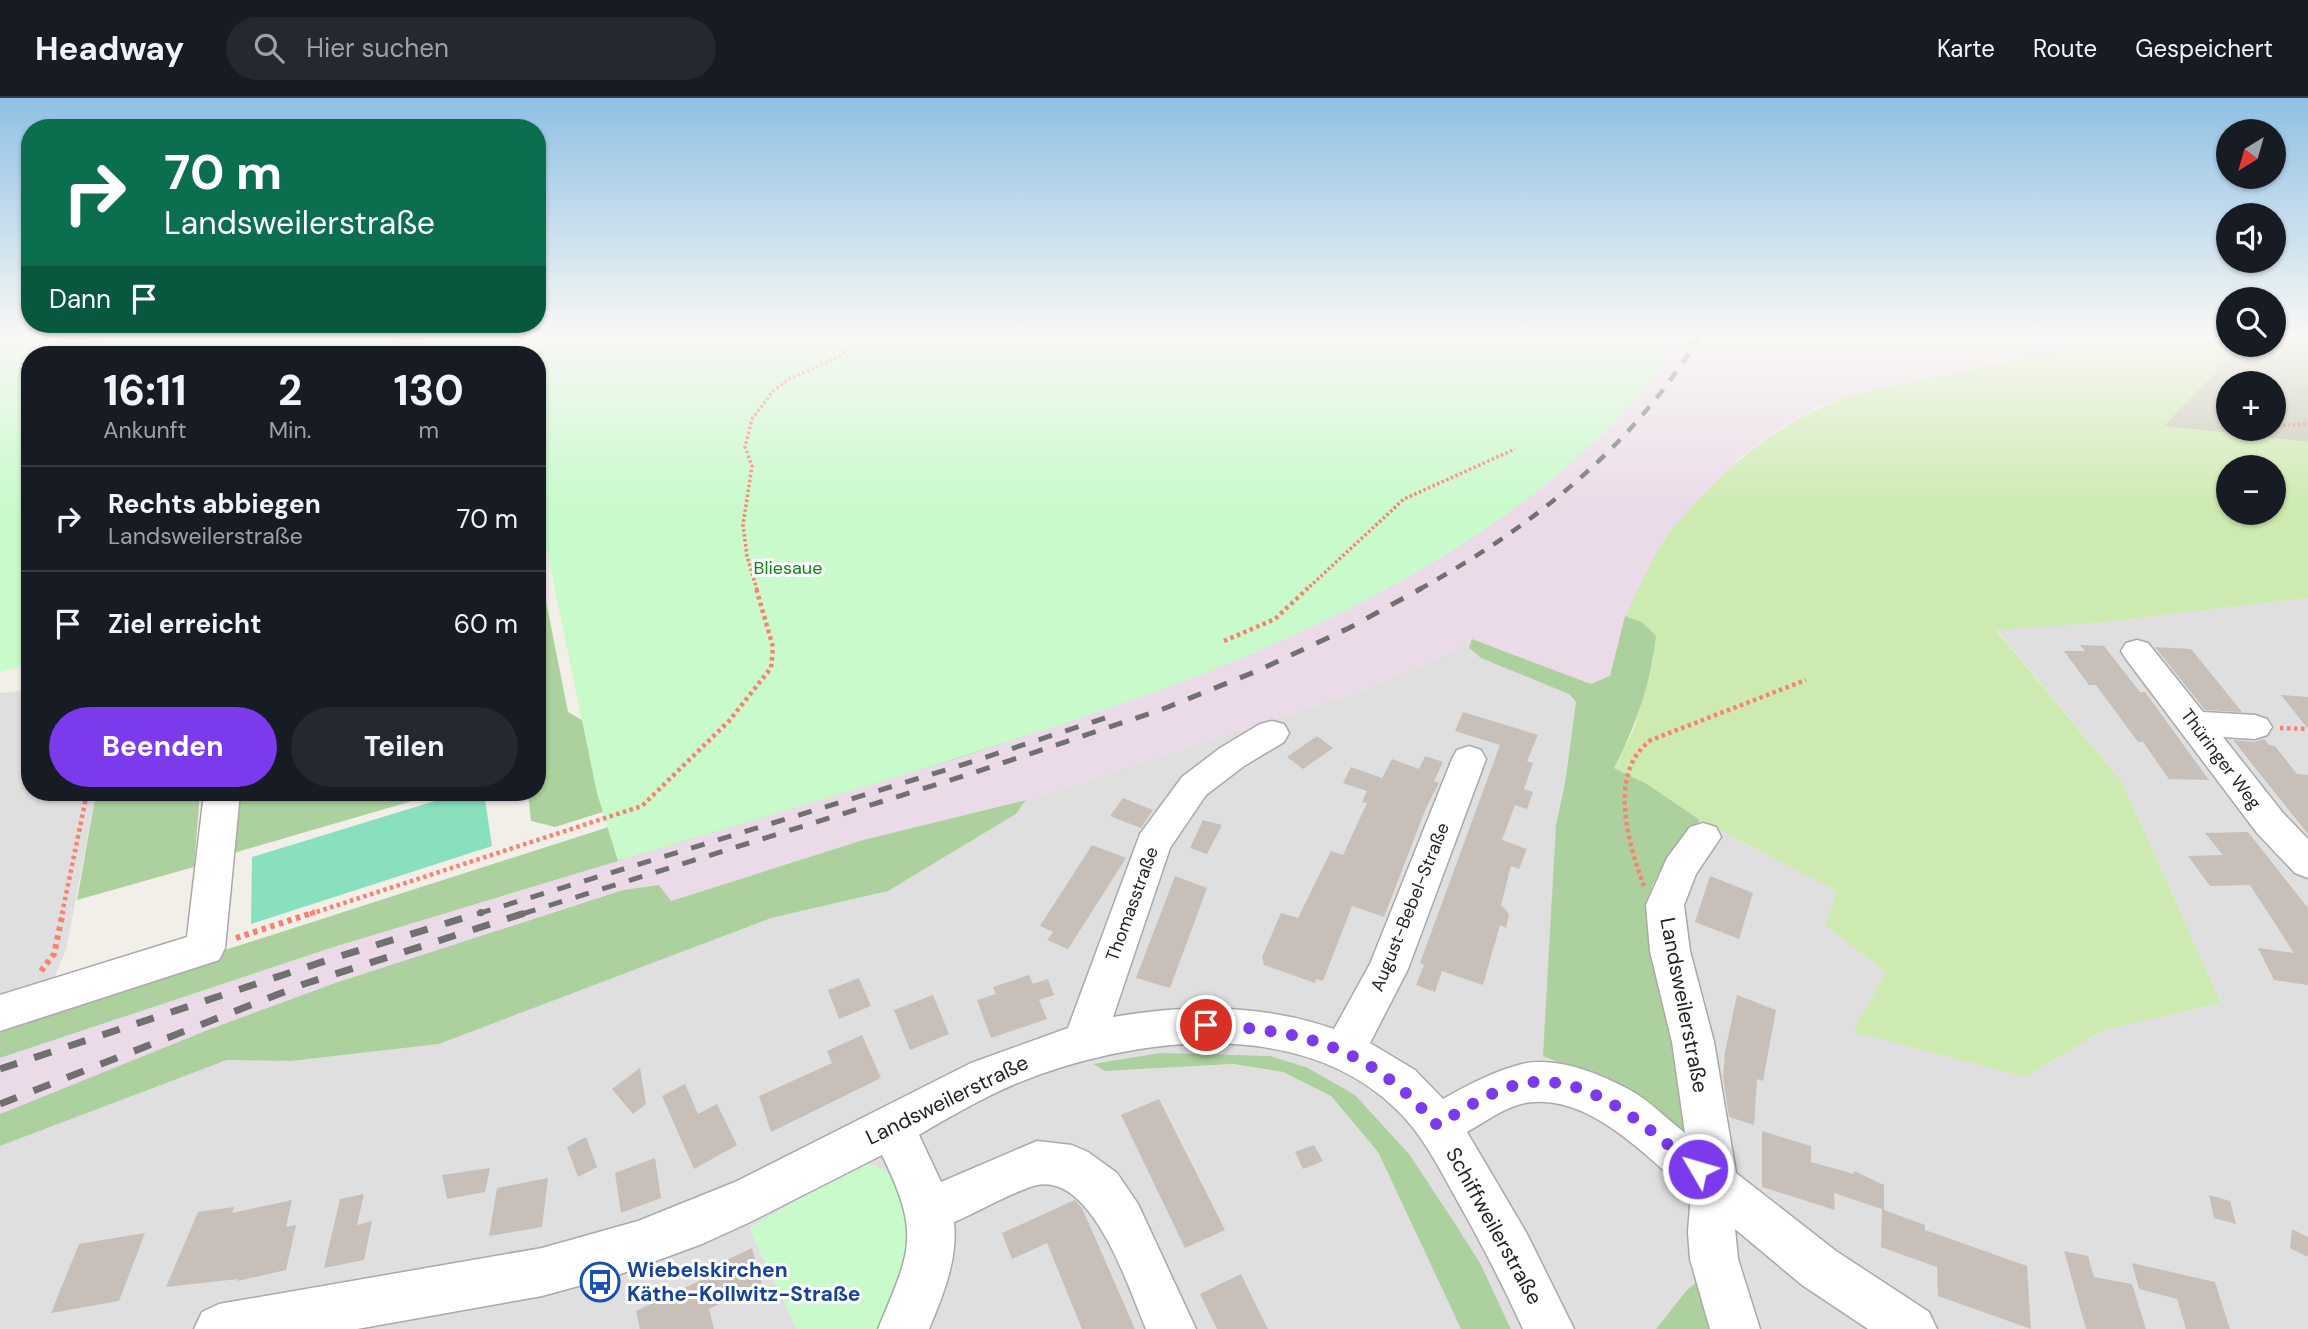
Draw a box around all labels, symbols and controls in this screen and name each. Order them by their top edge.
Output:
search box [226,17,716,80]
text: Headway [35,27,184,70]
icon: search [250,29,288,67]
text: Hier suchen [306,31,449,65]
text: Karte [1937,33,1995,64]
text: Route [2033,33,2097,64]
text: Gespeichert [2135,33,2273,64]
north arrow [2216,119,2286,189]
map controls [2216,119,2286,525]
text: 70 m [164,140,282,204]
icon: right [49,147,140,238]
text: Landsweilerstraße [164,202,435,244]
button: sound [2216,203,2286,273]
icon: arrive [125,280,163,318]
text: Dann [49,282,111,316]
button: search [2216,287,2286,357]
text: 16:11 [103,363,186,418]
text: 2 [278,363,302,418]
text: 130 [394,363,464,418]
button: + [2216,371,2286,441]
text: Ankunft [103,415,187,445]
text: Min. [269,415,311,445]
text: m [418,415,439,445]
button: − [2216,455,2286,525]
text: Rechts abbiegen [108,487,321,521]
icon: right [49,500,87,538]
text: 70 m [457,502,518,536]
text: Landsweilerstraße [108,521,303,551]
park label: Bliesaue [754,556,822,580]
icon: arrive [49,605,87,643]
text: Ziel erreicht [108,607,261,641]
text: 60 m [454,607,518,641]
street label: Thüringer Weg [2175,704,2267,814]
button: Beenden [49,707,277,787]
button: Teilen [291,707,518,787]
street label: August-Bebel-Straße [1365,819,1455,995]
street label: Thomasstraße [1100,844,1164,964]
street label: Landsweilerstraße [1653,915,1715,1095]
pin [1176,995,1236,1055]
icon: arrive [1187,1006,1225,1044]
street label: Landsweilerstraße [861,1048,1033,1152]
position arrow [1661,1132,1735,1206]
street label: Schiffweilerstraße [1439,1142,1549,1310]
place label: Wiebelskirchen Käthe-Kollwitz-Straße [627,1256,860,1308]
bus stop icon: Wiebelskirchen Käthe-Kollwitz-Straße [579,1261,621,1303]

